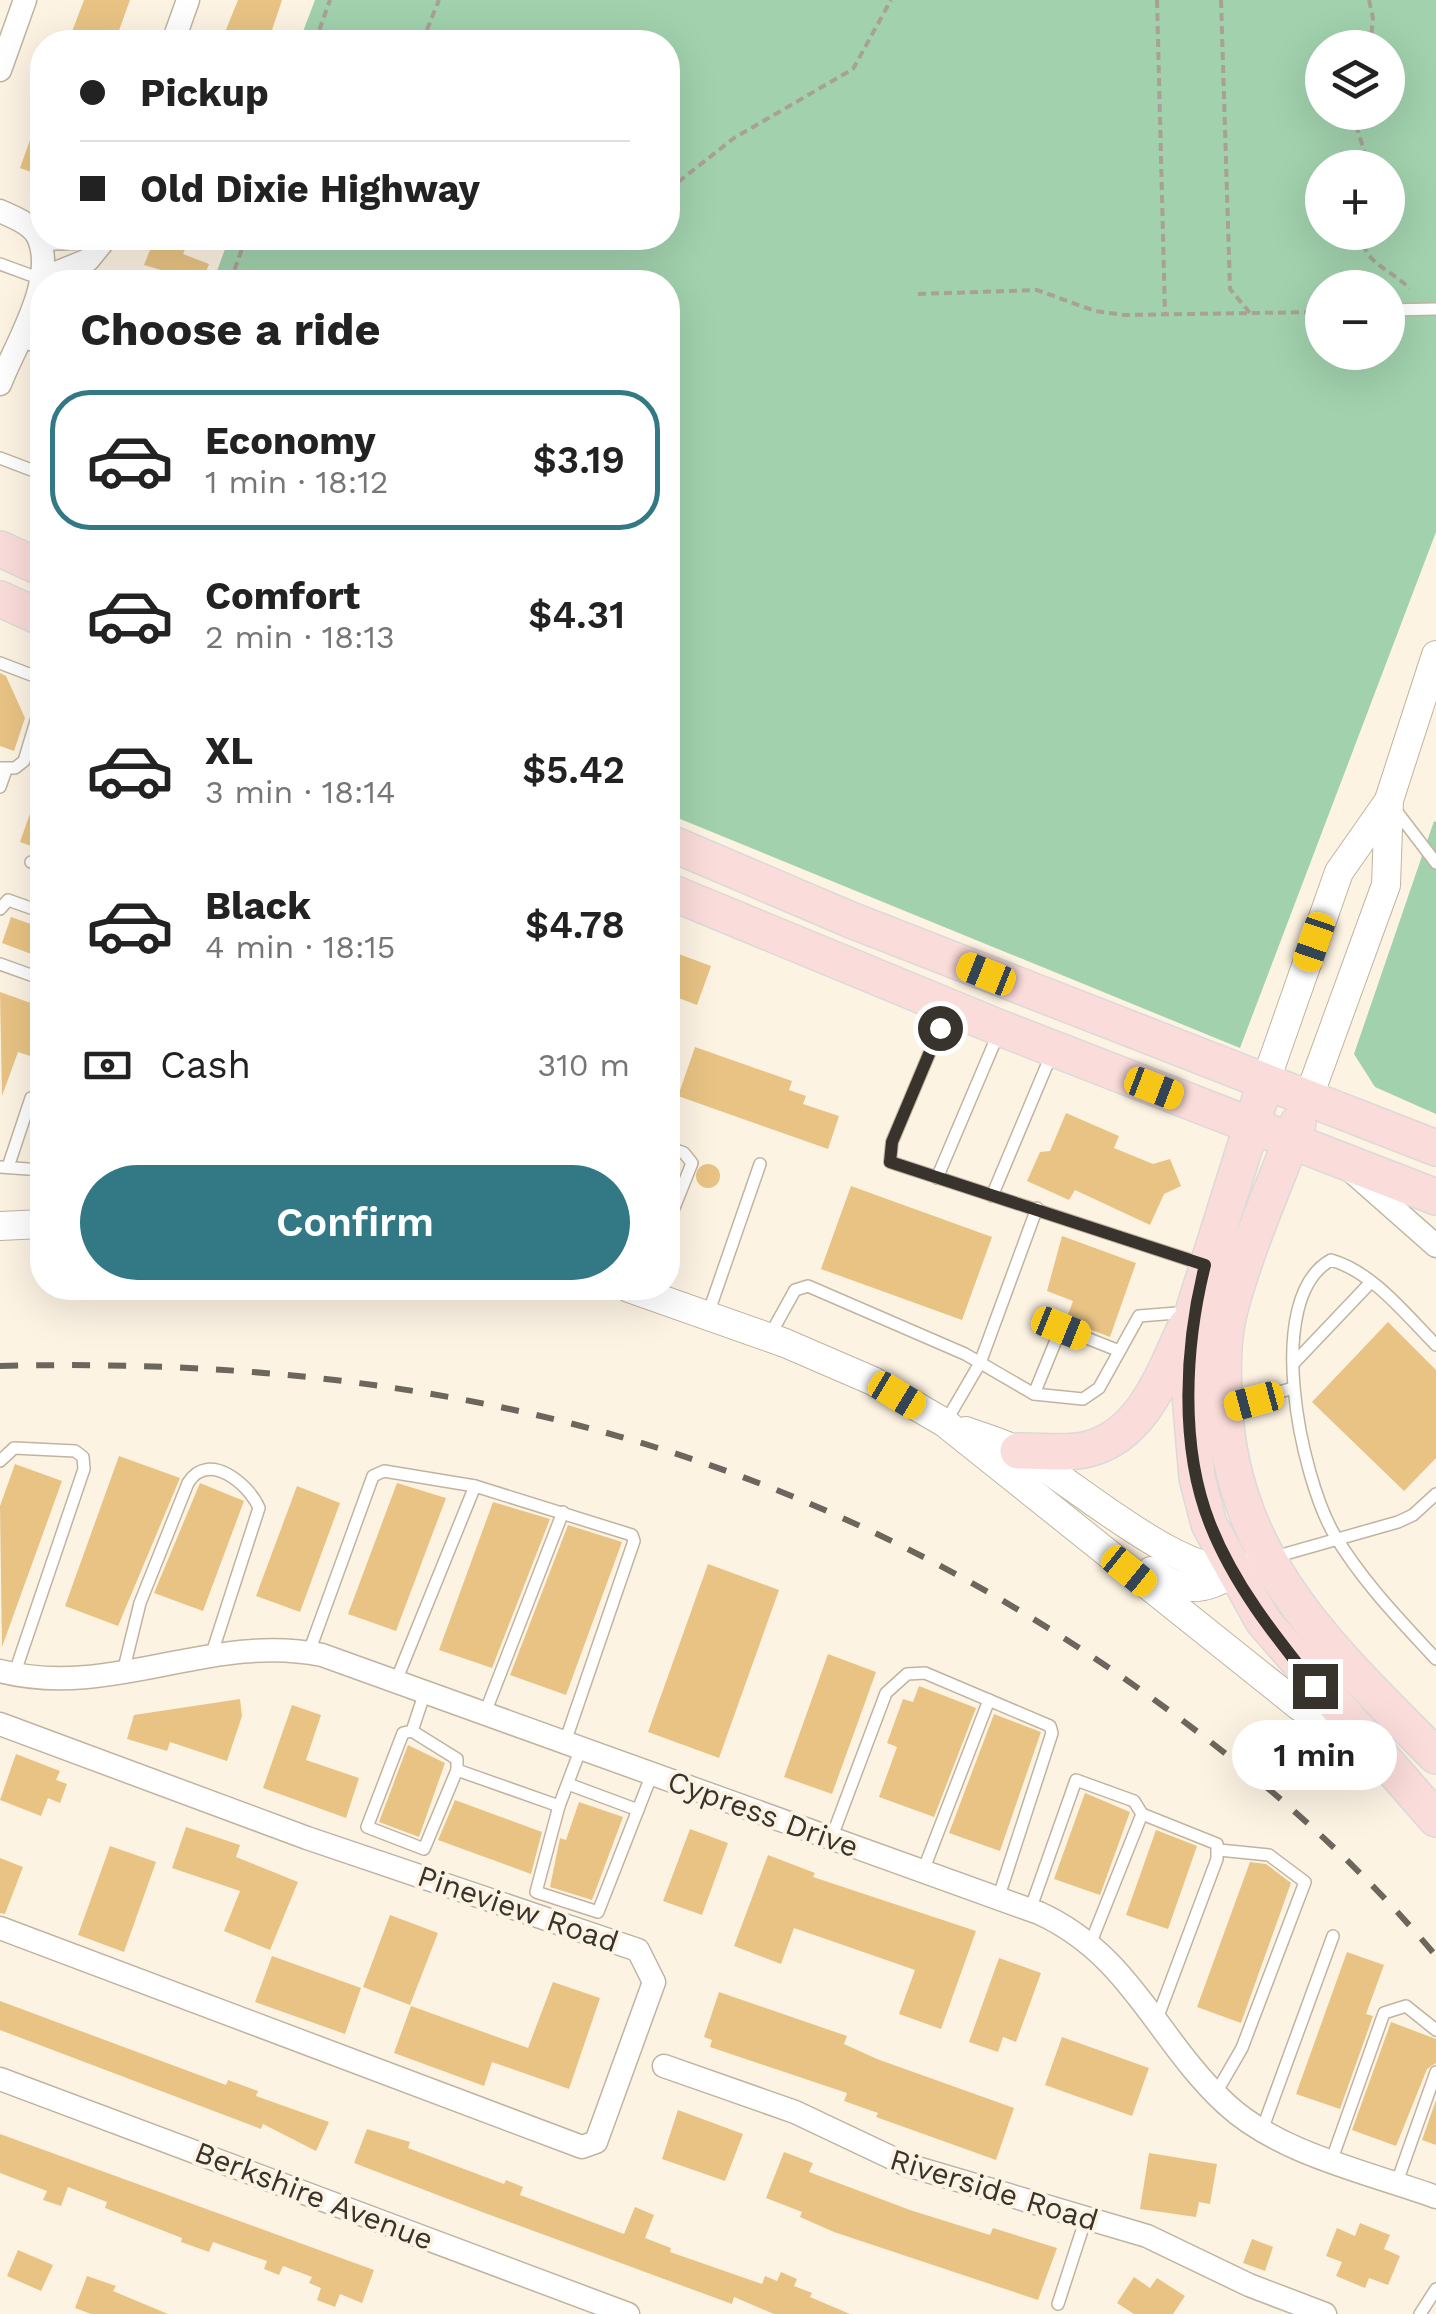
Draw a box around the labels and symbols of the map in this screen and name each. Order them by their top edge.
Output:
car [1290,909,1338,975]
car [953,949,1019,999]
route start [918,1006,963,1051]
car [1121,1063,1187,1113]
car [1028,1303,1094,1353]
car [864,1367,930,1423]
car [1221,1379,1287,1423]
car [1096,1540,1162,1602]
route end [1293,1664,1338,1709]
callout: 1 min [1232,1721,1398,1791]
street label: Cypress Drive [663,1763,863,1864]
street label: Pineview Road [413,1858,623,1959]
street label: Berkshire Avenue [190,2134,438,2257]
street label: Riverside Road [886,2141,1102,2238]

